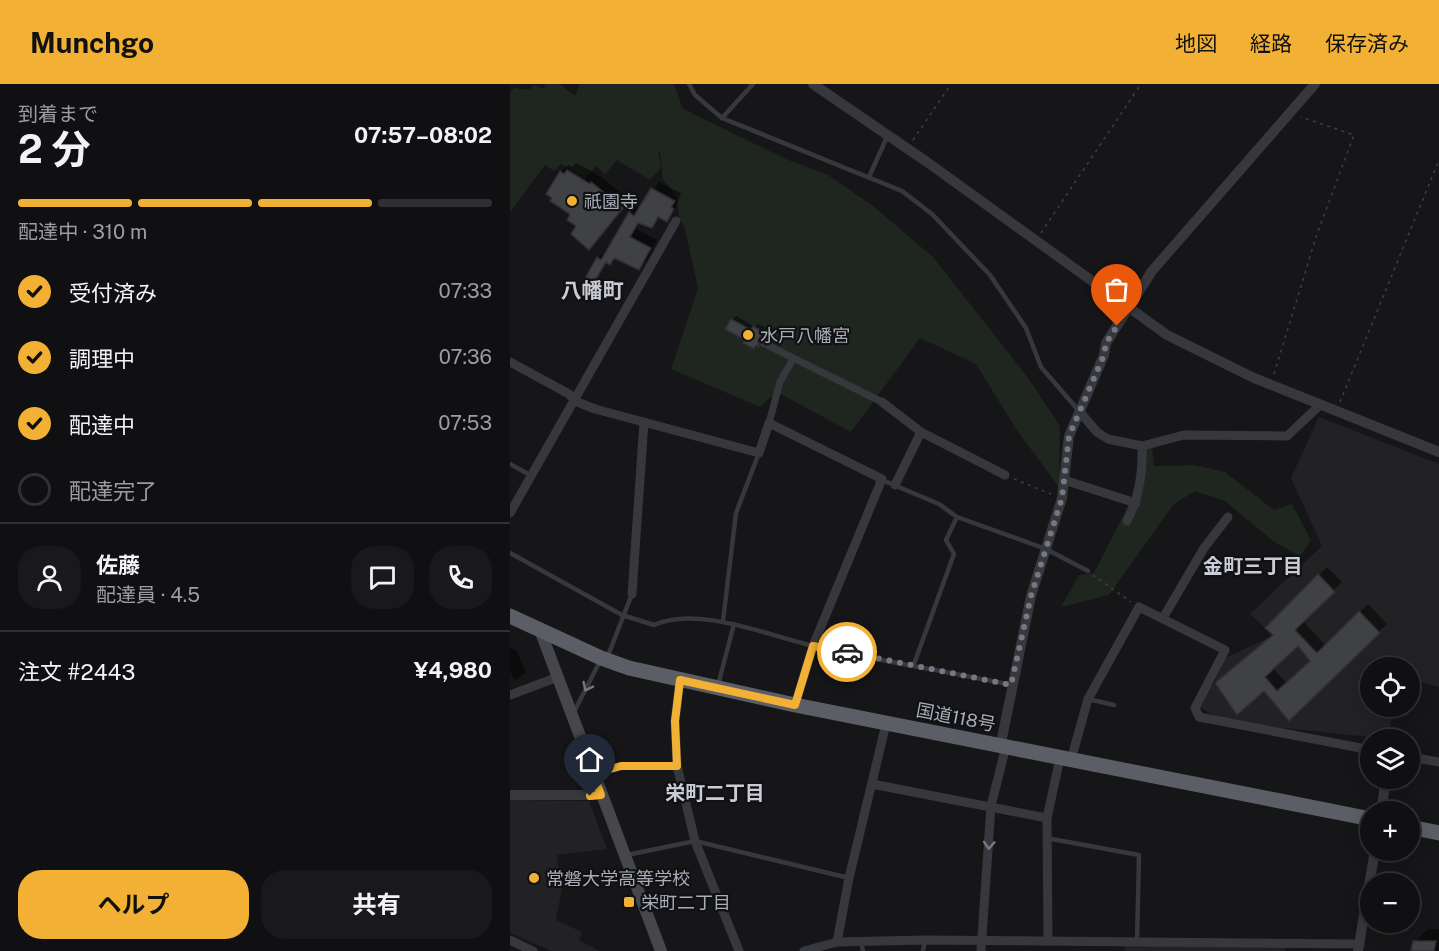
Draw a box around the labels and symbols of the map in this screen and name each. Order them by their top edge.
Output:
place label: 祇園寺 [584,191,638,212]
marker: 祇園寺 [565,194,579,208]
pin [1091,264,1142,326]
district label: 八幡町 [561,278,624,303]
place label: 水戸八幡宮 [760,325,850,346]
marker: 水戸八幡宮 [741,328,755,342]
district label: 金町三丁目 [1203,554,1303,578]
courier [817,622,877,682]
one-way arrow [582,680,594,691]
street label: 国道118号 [915,699,997,735]
pin [564,734,615,796]
district label: 栄町二丁目 [665,781,765,805]
one-way arrow [982,841,995,850]
place label: 常磐大学高等学校 [546,868,690,889]
marker: 常磐大学高等学校 [527,871,541,885]
place label: 栄町二丁目 [641,892,731,913]
marker: 栄町二丁目 [622,895,636,909]

